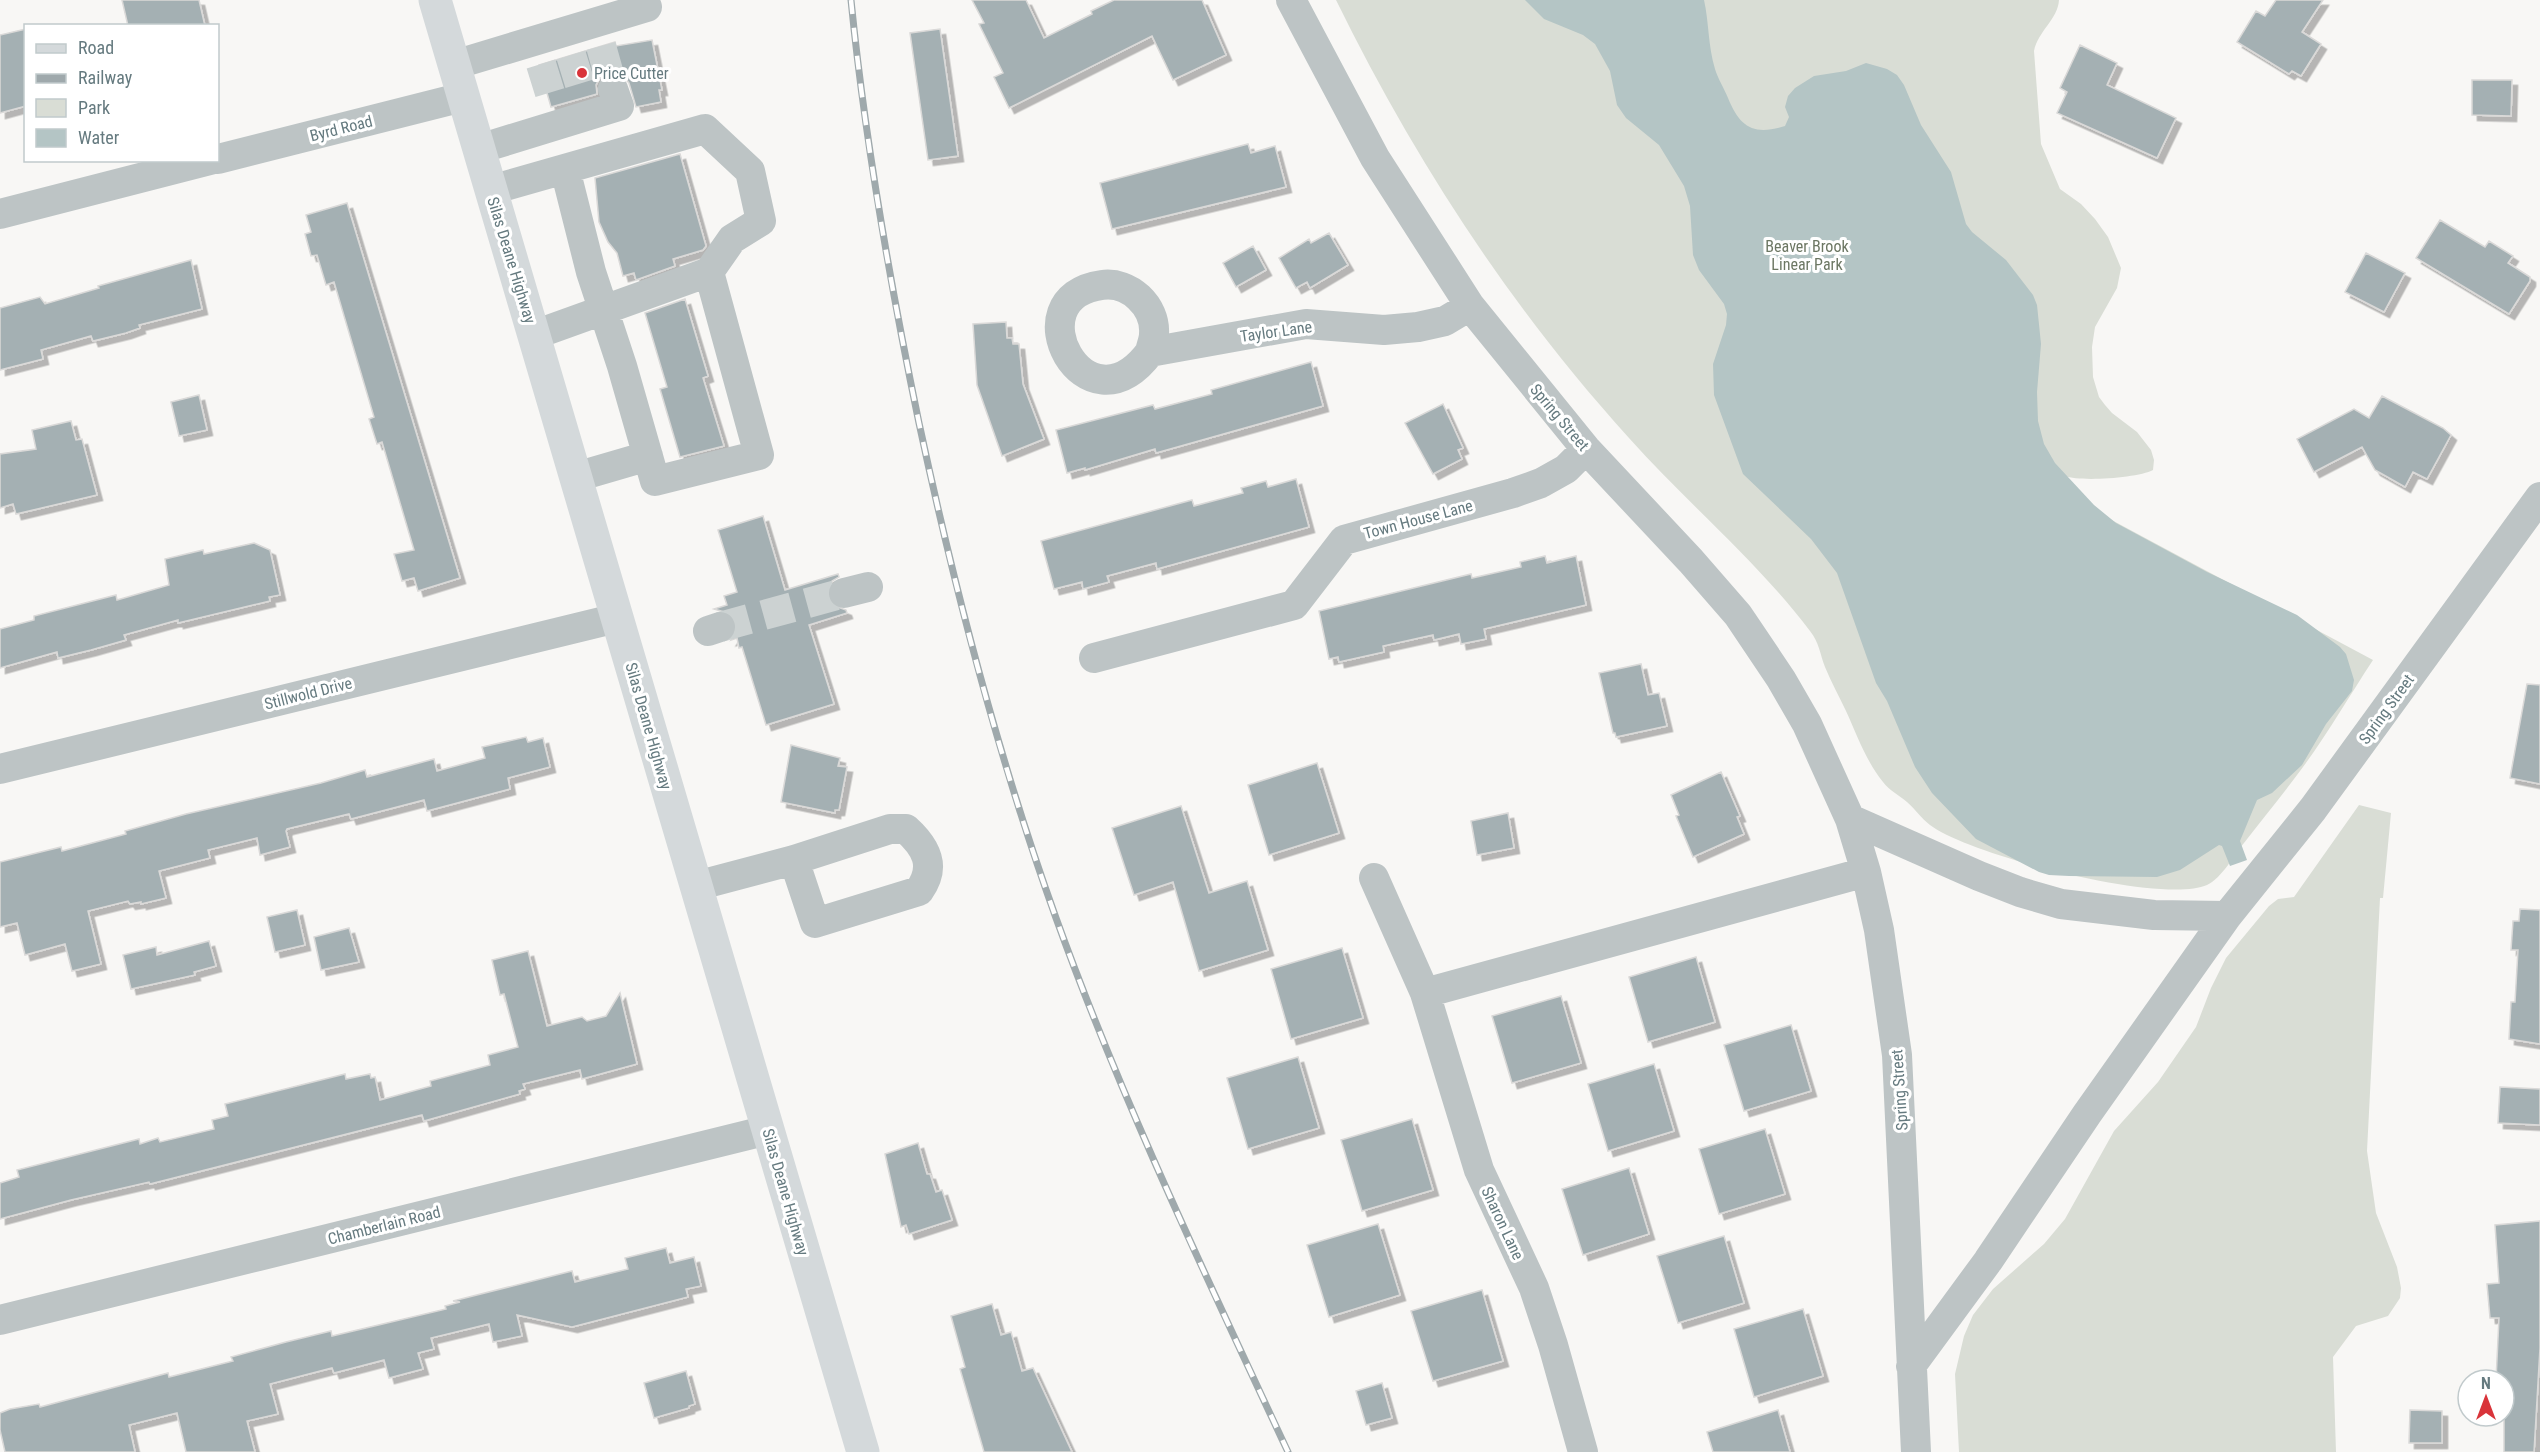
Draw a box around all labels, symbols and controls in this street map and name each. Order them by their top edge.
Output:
legend [24,24,219,162]
text: Road [78,37,114,58]
place label: Price Cutter [594,64,669,83]
marker: Price Cutter [575,66,589,80]
text: Railway [78,67,133,88]
text: Park [78,97,110,118]
street label: Byrd Road [308,112,374,145]
text: Water [78,127,120,148]
street label: Silas Deane Highway [483,195,540,326]
park label: Beaver Brook Linear Park [1765,237,1849,274]
street label: Taylor Lane [1239,317,1313,346]
street label: Spring Street [1526,380,1593,455]
street label: Town House Lane [1362,496,1475,543]
street label: Silas Deane Highway [621,660,676,792]
street label: Spring Street [2355,671,2418,748]
street label: Stillwold Drive [262,673,354,714]
street label: Spring Street [1887,1048,1912,1131]
street label: Silas Deane Highway [758,1126,813,1258]
street label: Sharon Lane [1477,1184,1528,1263]
street label: Chamberlain Road [326,1202,442,1249]
north arrow [2456,1368,2516,1428]
text: N [2481,1374,2491,1393]

